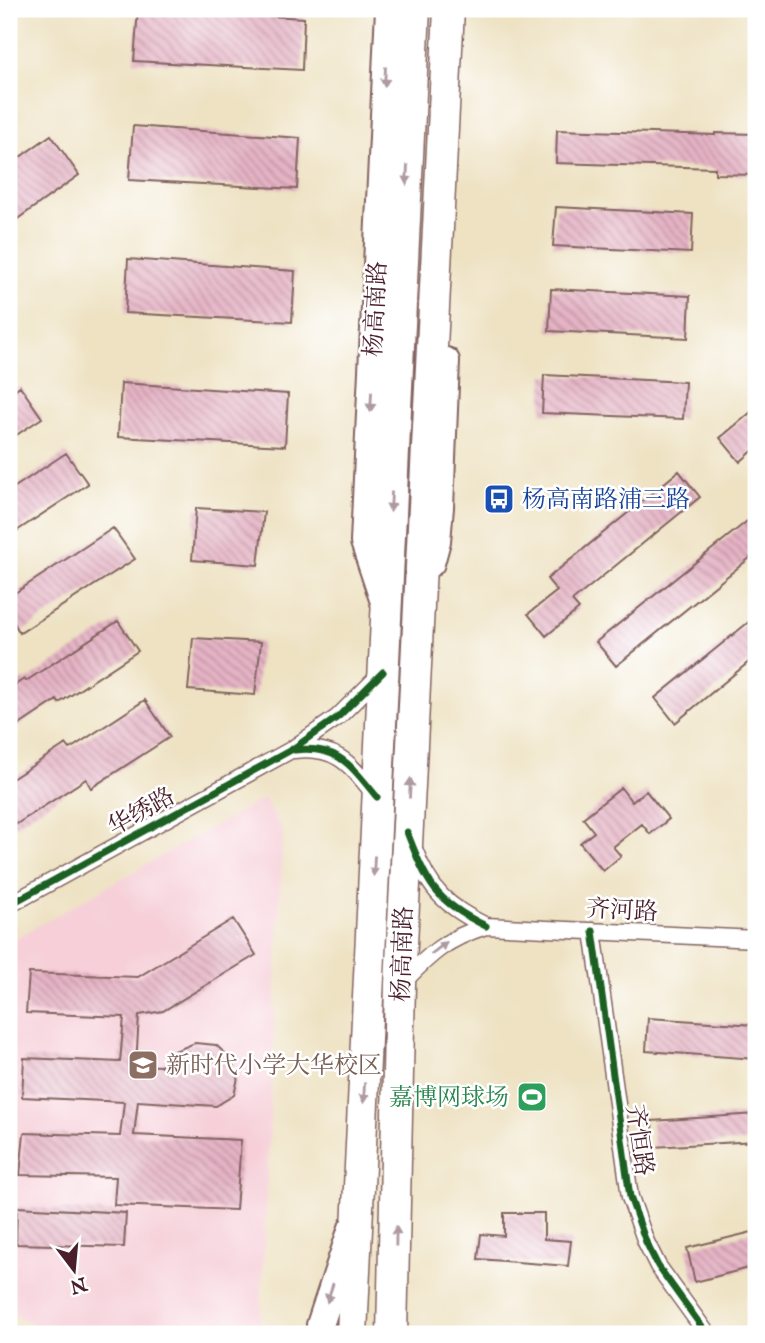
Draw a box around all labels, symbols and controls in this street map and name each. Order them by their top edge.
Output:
one-way arrow [380,66,391,88]
one-way arrow [401,164,412,186]
street label: 杨高南路 [359,260,394,358]
one-way arrow [365,391,376,413]
bus stop icon: 杨高南路浦三路 [482,482,516,516]
place label: 杨高南路浦三路 [522,485,690,516]
one-way arrow [385,491,396,513]
one-way arrow [404,777,415,799]
street label: 华绣路 [103,781,181,843]
one-way arrow [368,855,379,877]
street label: 齐河路 [585,894,659,929]
street label: 杨高南路 [386,906,421,1003]
one-way arrow [429,941,447,956]
school or university icon: 新时代小学大华校区 [126,1048,160,1082]
place label: 新时代小学大华校区 [166,1051,382,1082]
sports icon: 嘉博网球场 [515,1080,549,1114]
one-way arrow [358,1082,369,1104]
place label: 嘉博网球场 [389,1083,509,1114]
street label: 齐恒路 [618,1102,659,1178]
one-way arrow [390,1225,402,1247]
north arrow [38,1234,108,1304]
text: N [66,1270,90,1298]
one-way arrow [325,1283,335,1304]

